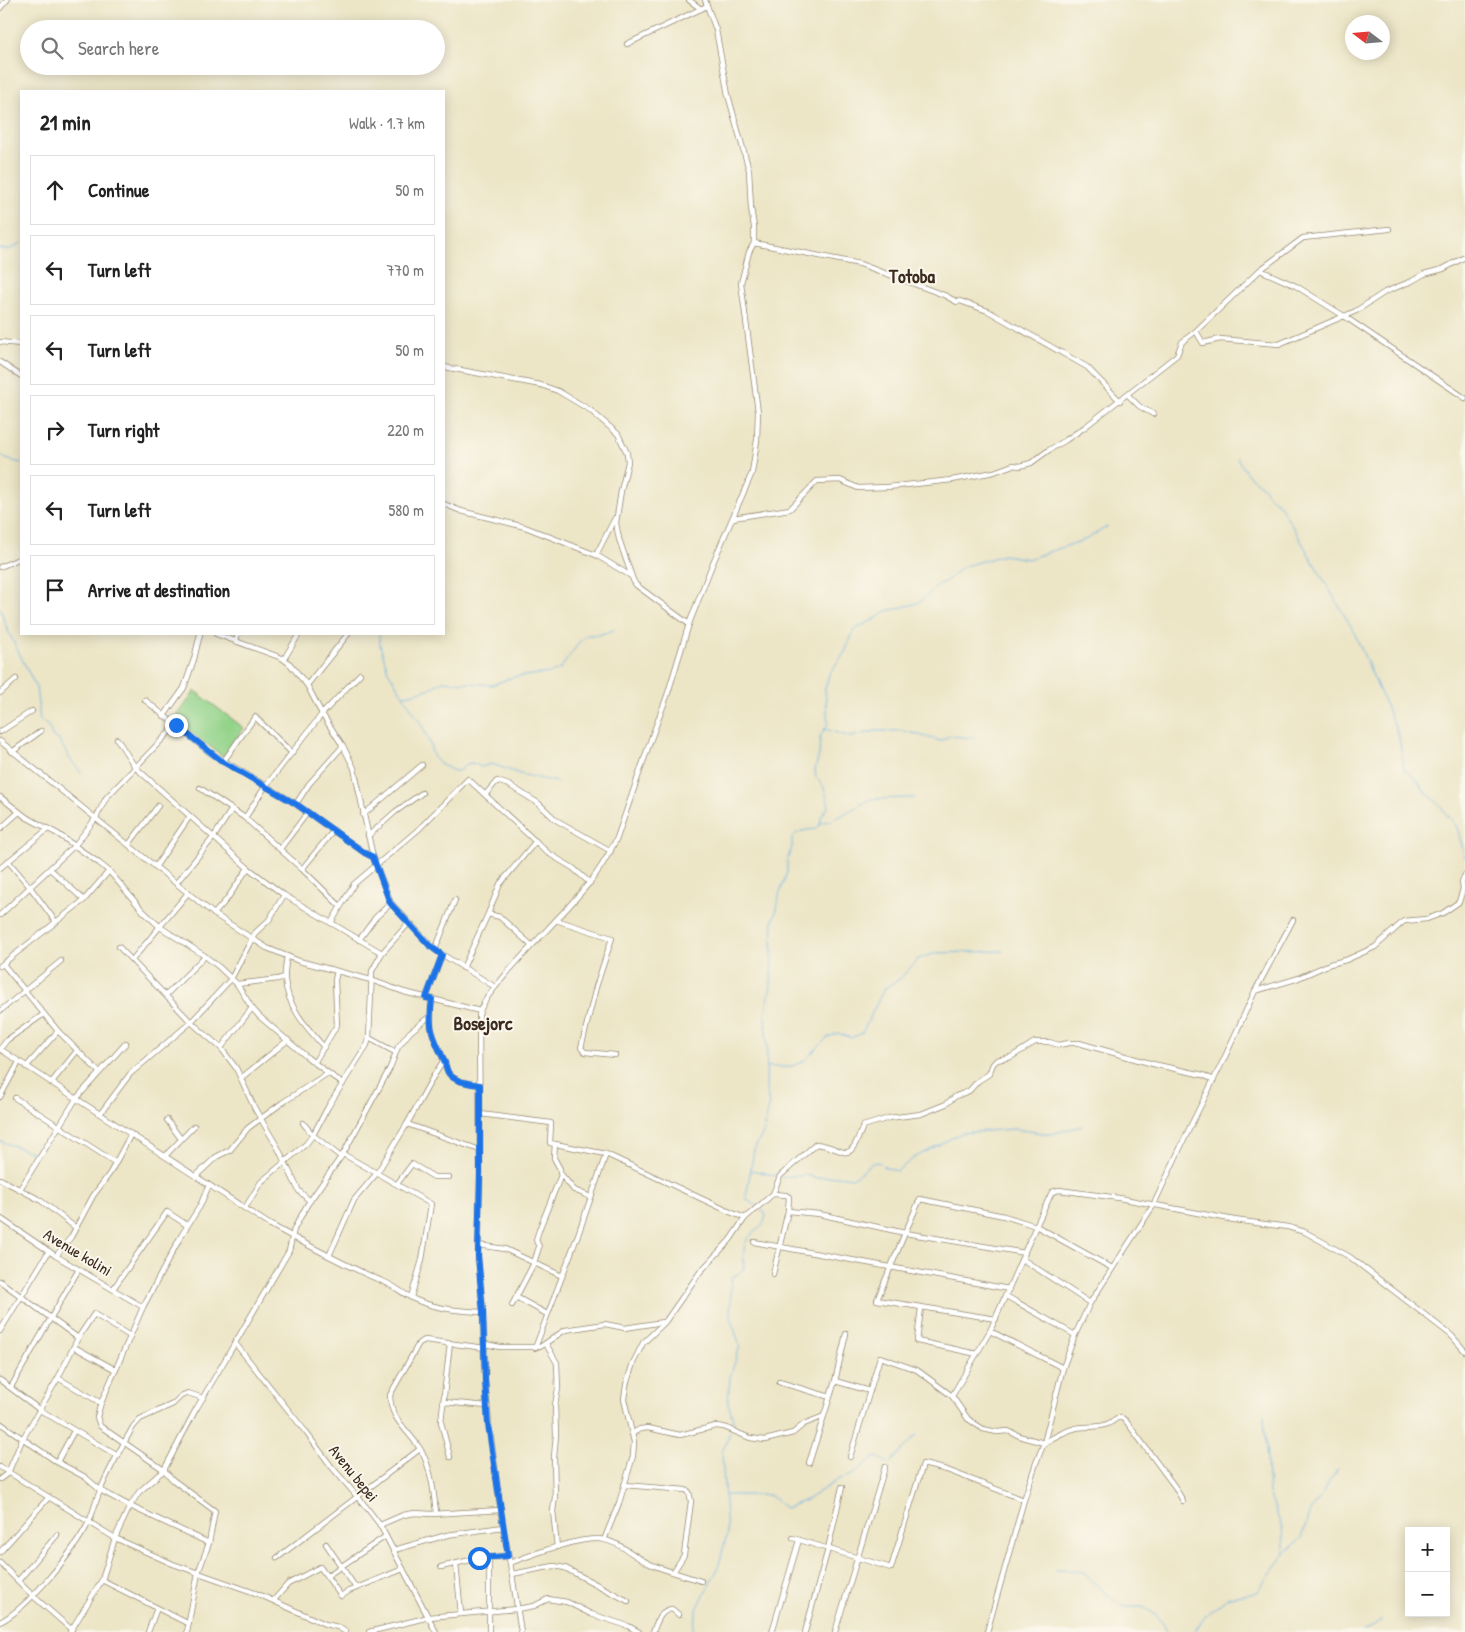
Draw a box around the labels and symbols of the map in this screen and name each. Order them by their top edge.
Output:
north arrow [1345,15,1390,60]
district label: Totoba [888,263,936,289]
route end [165,714,188,737]
district label: Bosejorc [454,1010,513,1036]
street label: Avenue kolini [40,1223,116,1281]
street label: Avenu bepei [324,1440,384,1506]
route start [468,1547,491,1570]

